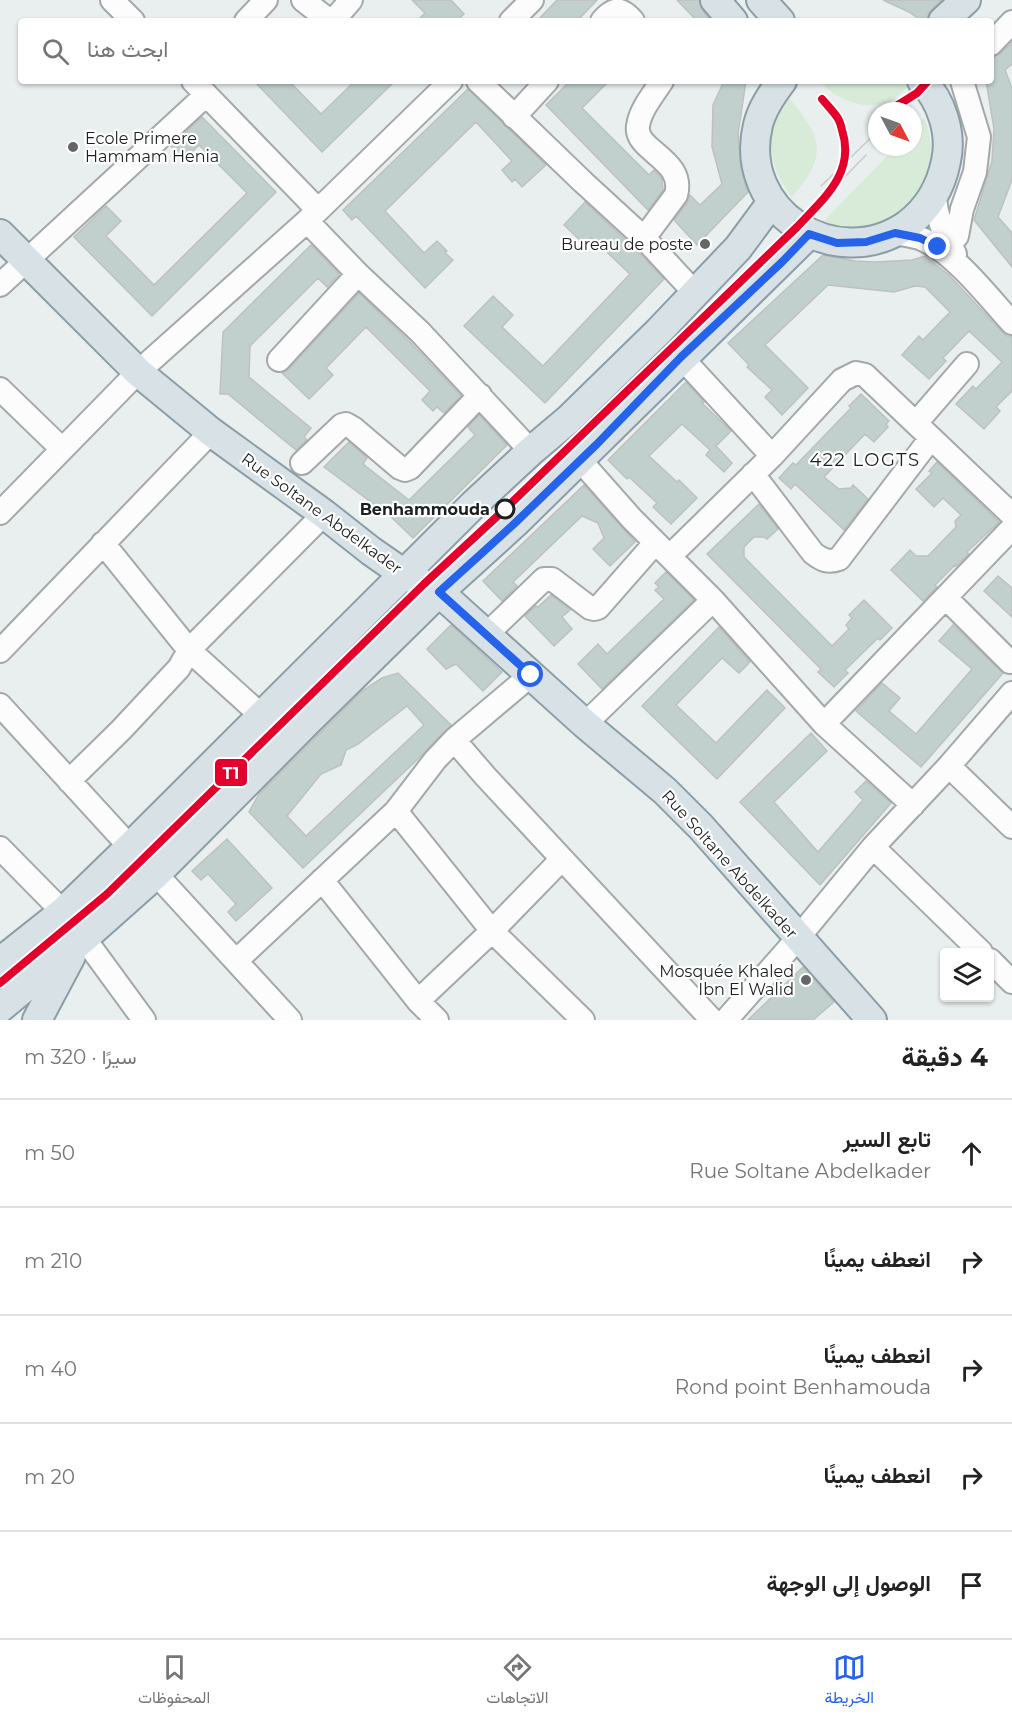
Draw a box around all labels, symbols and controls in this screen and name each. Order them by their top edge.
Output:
search box [18,18,994,84]
icon: search [39,35,72,68]
text: ابحث هنا [87,36,168,63]
north arrow [868,102,922,156]
place label: Ecole Primere Hammam Henia [85,129,219,166]
marker: Ecole Primere Hammam Henia [66,140,80,154]
route end [924,233,950,259]
place label: Bureau de poste [561,235,693,254]
marker: Bureau de poste [698,237,712,251]
street label: Rue Soltane Abdelkader [238,449,406,578]
district label: 422 LOGTS [809,449,921,471]
marker: Benhammouda [495,499,515,519]
place label: Benhammouda [360,500,490,519]
route start [517,661,543,687]
line badge: T1 [214,758,248,787]
text: T1 [223,764,239,783]
street label: Rue Soltane Abdelkader [658,786,801,943]
map controls [940,948,994,1002]
button: layers [940,948,994,1002]
place label: Mosquée Khaled Ibn El Walid [659,962,794,999]
marker: Mosquée Khaled Ibn El Walid [799,973,813,987]
text: 4 دقيقة [901,1041,988,1073]
text: سيرًا · 320 m [24,1045,136,1069]
text: تابع السير [843,1126,931,1153]
icon: ahead [955,1137,988,1170]
text: 50 m [24,1141,75,1165]
text: Rue Soltane Abdelkader [689,1159,931,1183]
icon: right [955,1245,988,1278]
text: انعطف يمينًا [823,1246,931,1273]
text: 210 m [24,1249,82,1273]
text: انعطف يمينًا [823,1342,931,1369]
icon: right [955,1353,988,1386]
text: 40 m [24,1357,77,1381]
text: Rond point Benhamouda [675,1375,931,1399]
icon: right [955,1461,988,1494]
text: انعطف يمينًا [823,1462,931,1489]
text: 20 m [24,1465,75,1489]
icon: arrive [955,1569,988,1602]
text: الوصول إلى الوجهة [766,1570,931,1597]
tab: المحفوظات [138,1651,210,1712]
tab: الاتجاهات [486,1651,548,1712]
tab: الخريطة [824,1651,874,1712]

